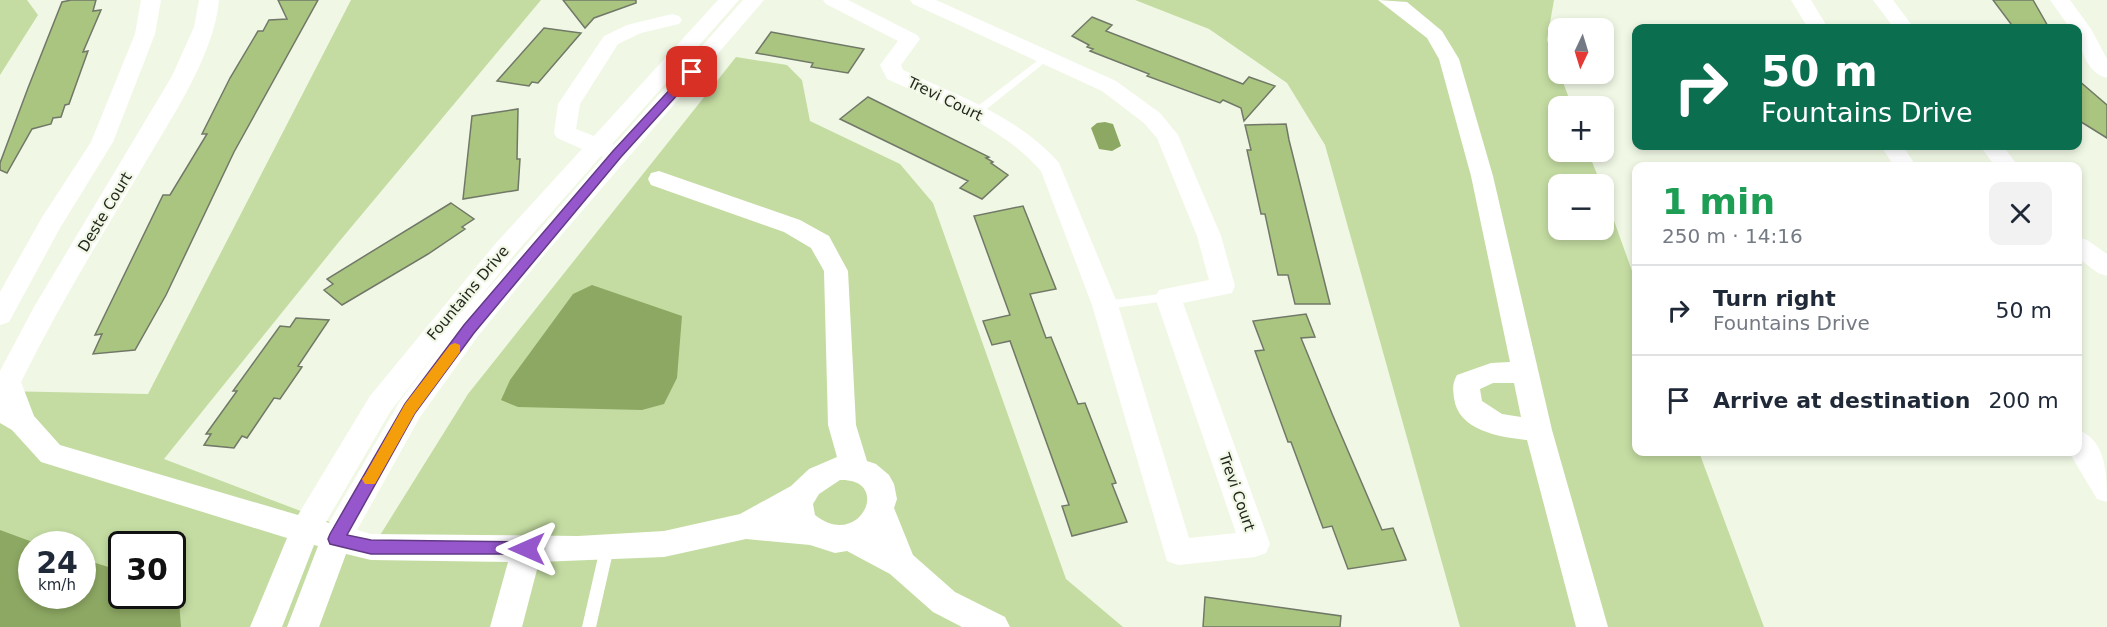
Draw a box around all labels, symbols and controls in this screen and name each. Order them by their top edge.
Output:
north arrow [1548,18,1614,84]
map controls [1548,18,1614,240]
pin [666,46,717,97]
text: 50 m [1761,47,1878,96]
icon: right [1662,48,1740,126]
icon: arrive [675,55,708,88]
street label: Trevi Court [904,73,985,125]
button: + [1548,96,1614,162]
text: Fountains Drive [1761,97,1973,128]
street label: Deste Court [74,169,136,255]
button: − [1548,174,1614,240]
text: 1 min [1662,181,1775,222]
button: close [1989,182,2052,245]
text: 250 m · 14:16 [1662,224,1803,248]
street label: Fountains Drive [423,242,513,344]
text: Turn right [1713,286,1836,311]
icon: right [1662,294,1695,327]
text: 50 m [1996,298,2052,323]
text: Fountains Drive [1713,311,1870,335]
icon: arrive [1662,384,1695,417]
text: Arrive at destination [1713,388,1970,413]
text: 200 m [1988,388,2059,413]
street label: Trevi Court [1215,450,1259,533]
position arrow [495,517,559,581]
speed limit sign: 30 [108,531,186,609]
text: 24 [36,545,78,580]
text: km/h [38,576,76,594]

